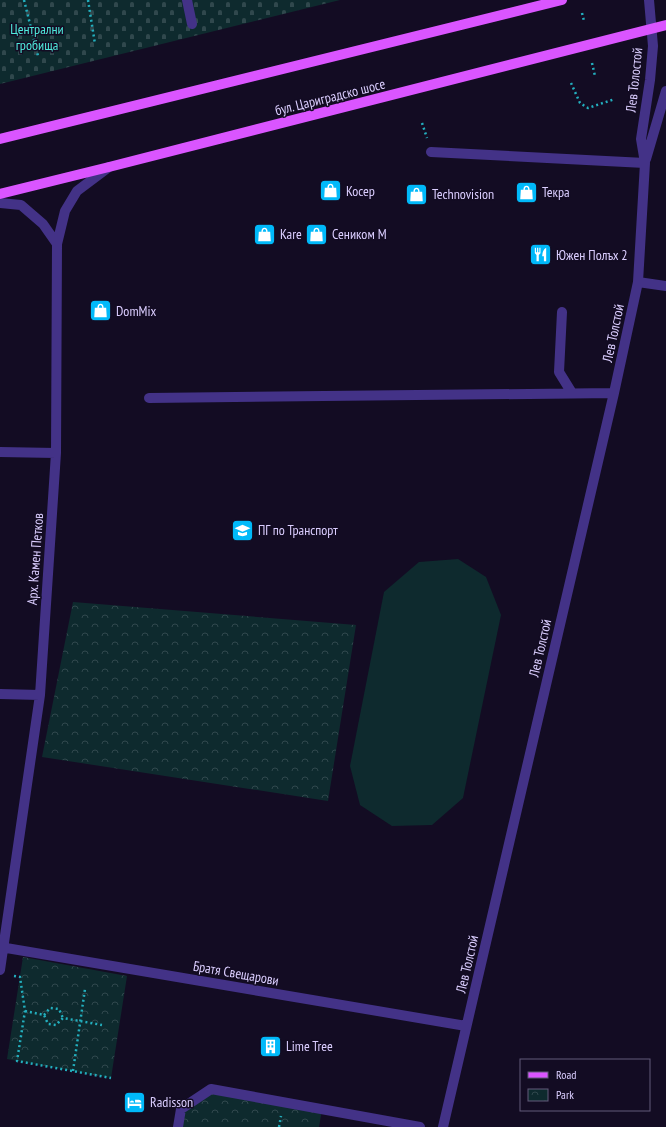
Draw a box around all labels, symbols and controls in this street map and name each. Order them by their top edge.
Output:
park label: Централни гробища [10,20,64,54]
street label: Лев Толостой [622,47,646,114]
street label: бул. Цариградско шосе [273,75,387,119]
shop icon: Косер [318,178,344,204]
shop icon: Текра [514,179,540,205]
shop icon: Technovision [404,181,430,207]
place label: Косер [346,182,375,200]
place label: Текра [542,183,570,201]
place label: Technovision [432,185,494,203]
shop icon: Kare [252,221,278,247]
shop icon: Сеником М [304,221,330,247]
place label: Kare [280,225,302,243]
place label: Сеником М [332,225,387,243]
restaurant icon: Южен Полъх 2 [527,242,553,268]
place label: Южен Полъх 2 [556,246,628,264]
shop icon: DomMix [87,298,113,324]
place label: DomMix [116,302,156,320]
street label: Лев Толстой [598,302,628,365]
street label: Арх. Камен Петков [23,512,47,606]
school or university icon: ПГ по Транспорт [229,517,255,543]
place label: ПГ по Транспорт [258,521,338,539]
street label: Лев Толстой [524,617,555,680]
street label: Лев Толстой [451,933,482,996]
street label: Братя Свещарови [192,957,280,989]
building icon: Lime Tree [257,1033,283,1059]
place label: Lime Tree [286,1037,333,1055]
legend [520,1059,650,1111]
text: Road [556,1067,576,1082]
text: Park [556,1087,574,1102]
hotel icon: Radisson [121,1089,147,1115]
place label: Radisson [150,1093,193,1111]

